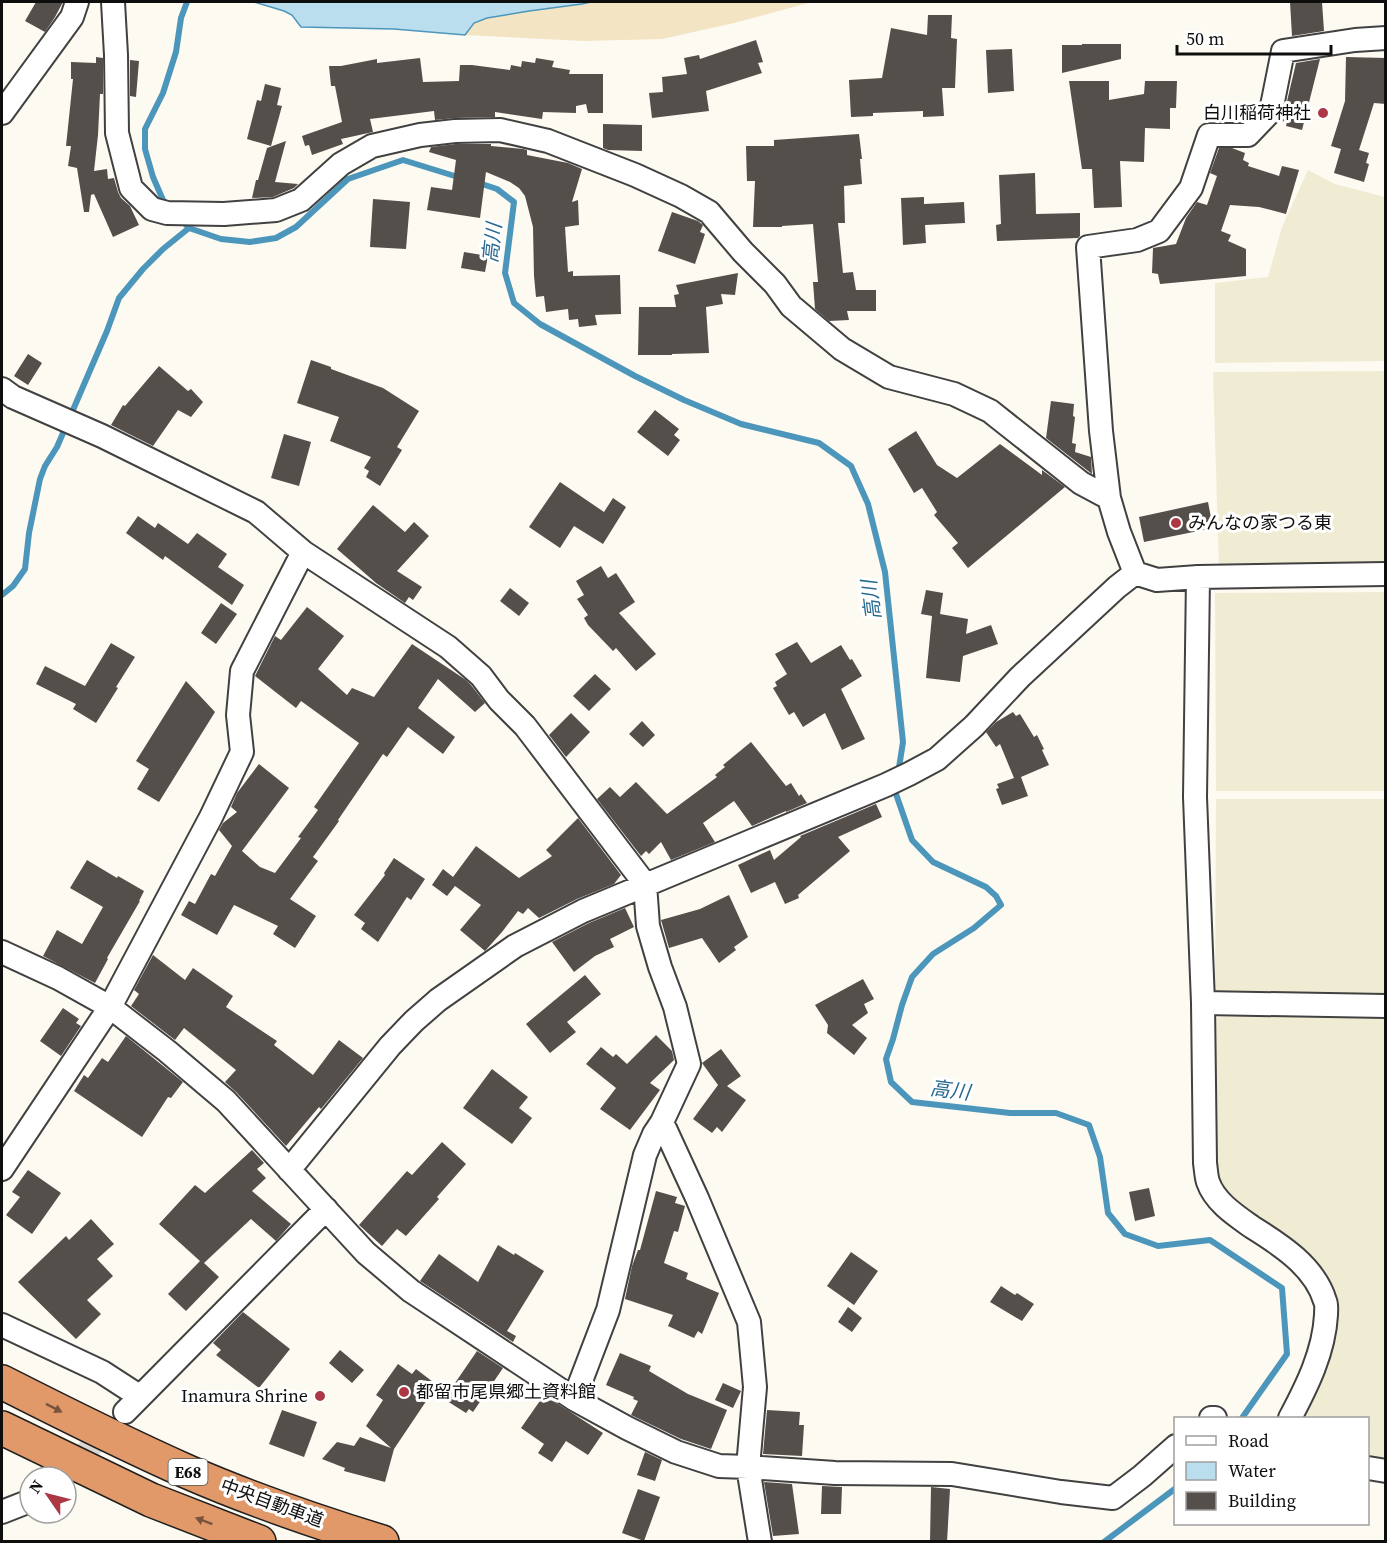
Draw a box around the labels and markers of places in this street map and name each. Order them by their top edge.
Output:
place label: 白川稲荷神社 [1203,100,1311,125]
marker: 白川稲荷神社 [1316,106,1330,120]
place label: みんなの家つる東 [1188,510,1332,535]
marker: みんなの家つる東 [1169,516,1183,530]
place label: 都留市尾県郷土資料館 [416,1379,596,1404]
place label: Inamura Shrine [181,1383,308,1408]
marker: 都留市尾県郷土資料館 [397,1385,411,1399]
marker: Inamura Shrine [313,1389,327,1403]

